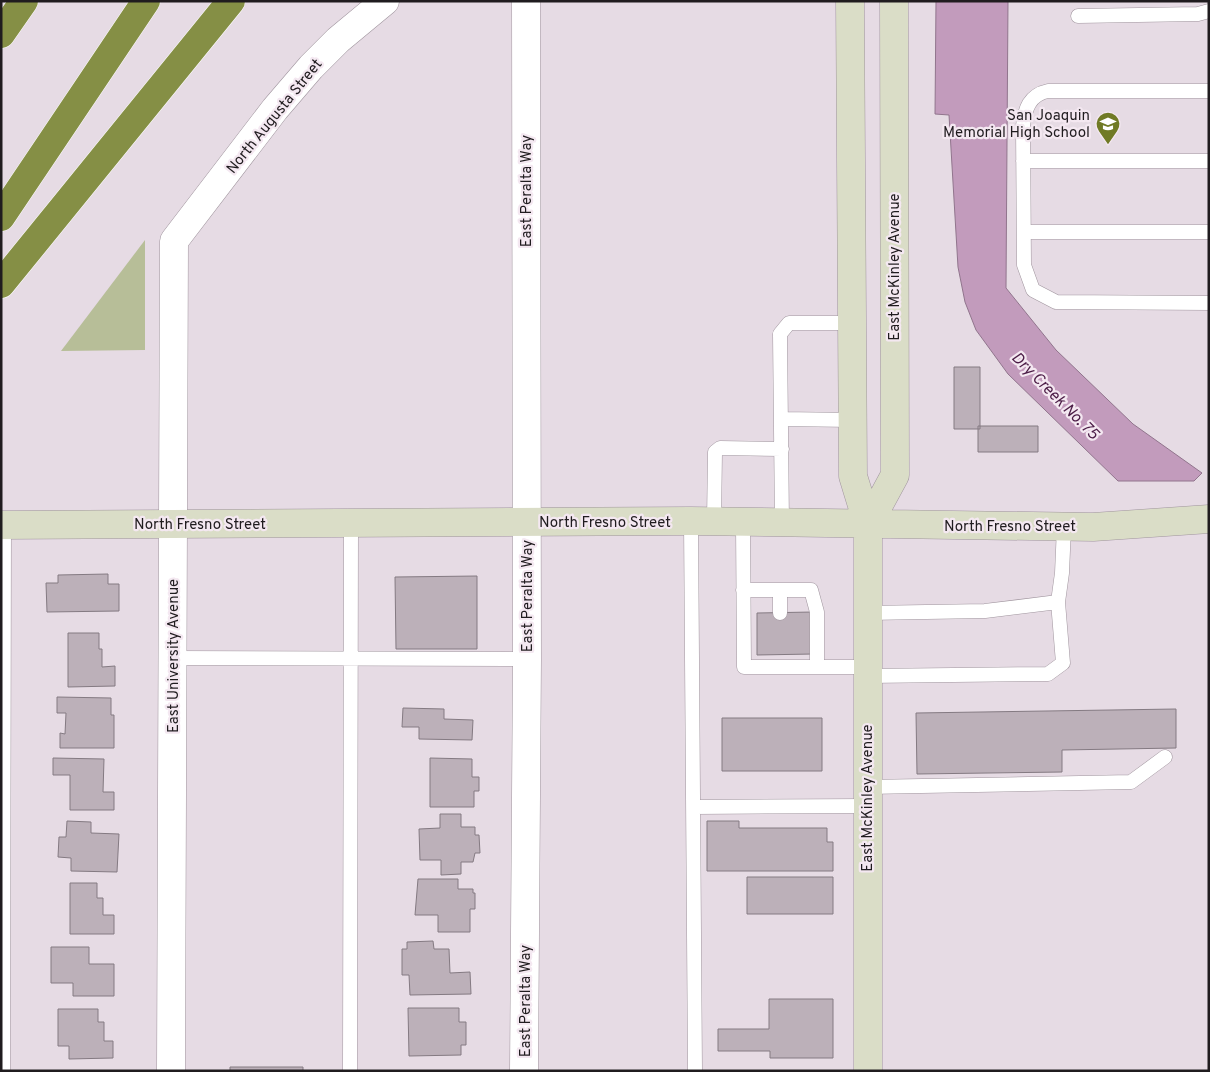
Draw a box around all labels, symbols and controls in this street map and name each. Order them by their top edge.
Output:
street label: North Augusta Street [223,56,327,178]
place label: San Joaquin Memorial High School [943,107,1090,143]
school or university icon: San Joaquin Memorial High School [1095,111,1121,145]
street label: East Peralta Way [518,135,537,247]
street label: East McKinley Avenue [886,193,905,341]
water label: Dry Creek No. 75 [1007,348,1103,445]
street label: North Fresno Street [539,514,671,533]
street label: North Fresno Street [134,516,266,535]
street label: North Fresno Street [944,518,1076,537]
street label: East Peralta Way [519,540,538,652]
street label: East University Avenue [165,579,184,733]
street label: East McKinley Avenue [859,724,878,872]
street label: East Peralta Way [517,945,536,1057]

